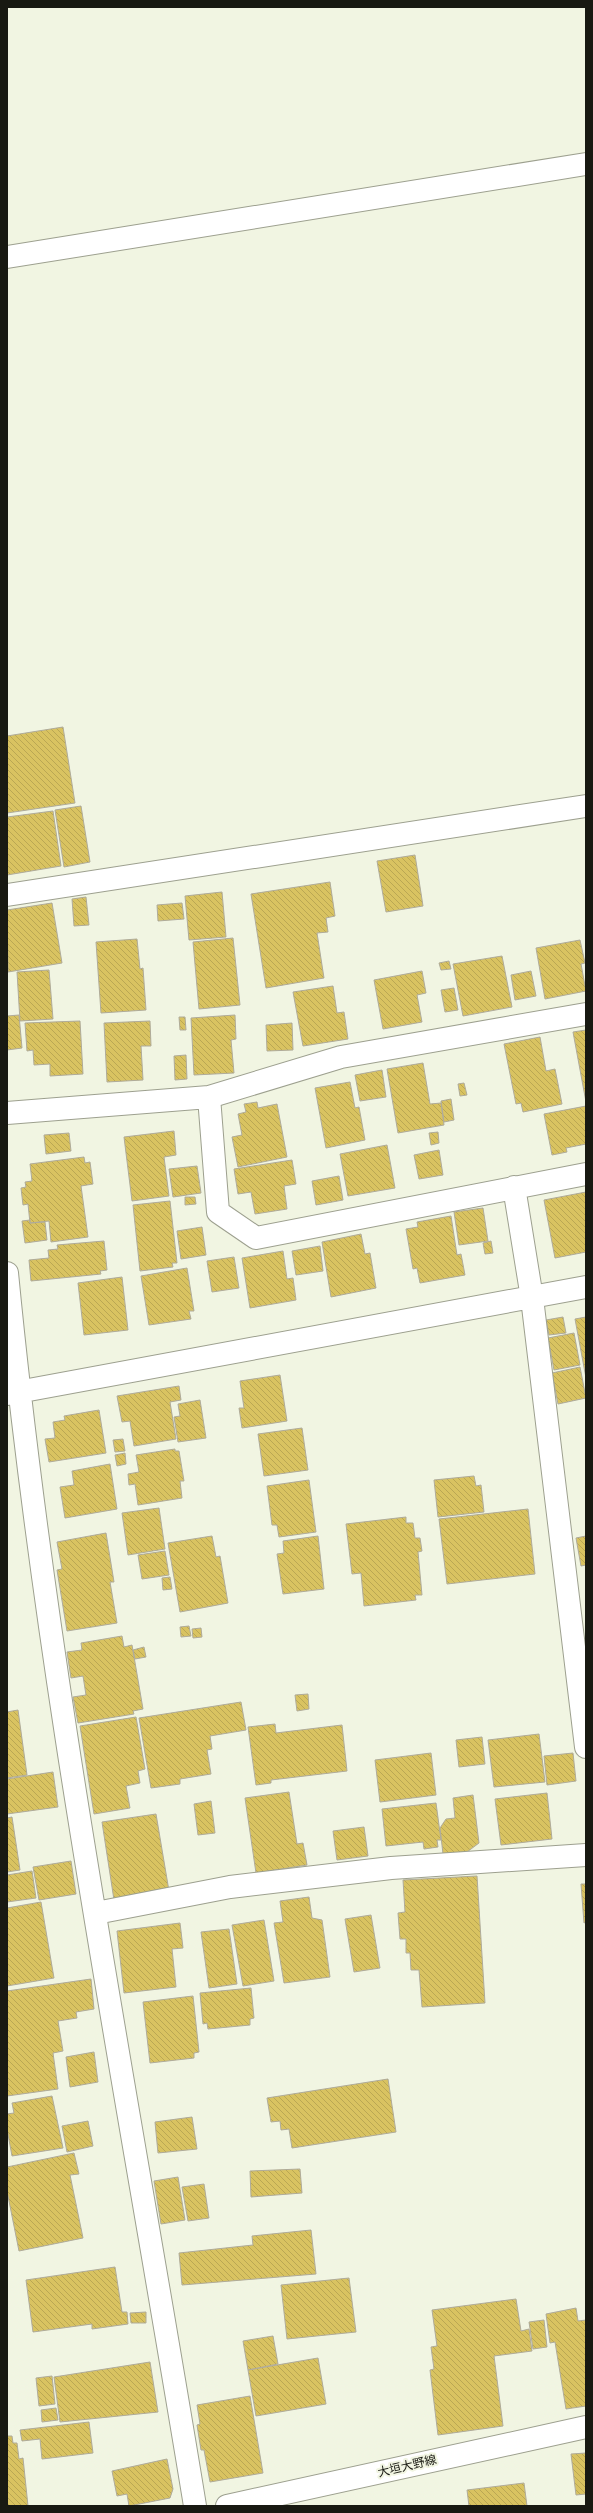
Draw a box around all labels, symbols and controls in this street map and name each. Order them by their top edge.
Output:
street label: 大垣大野線 [376,2450,438,2482]

